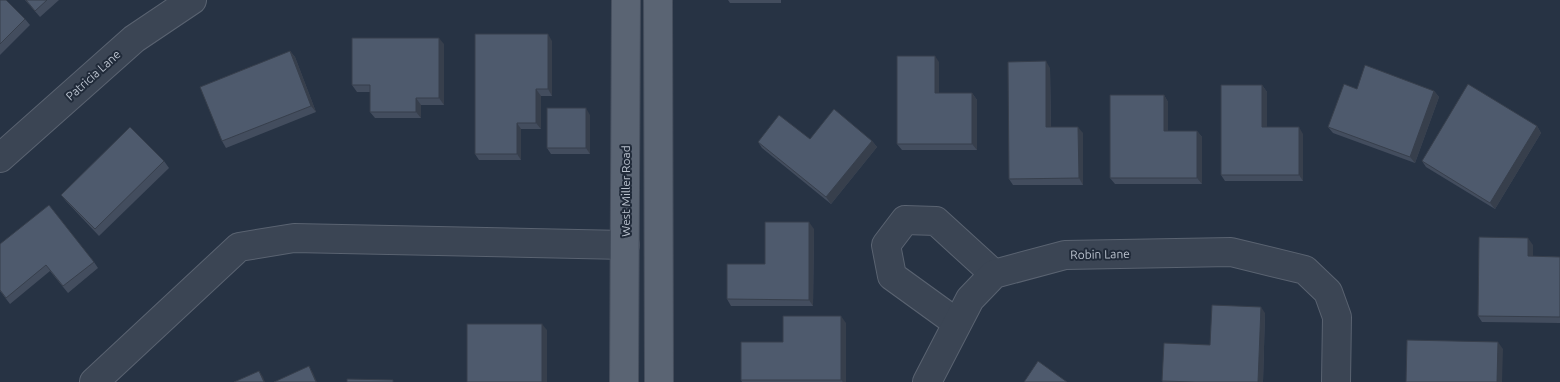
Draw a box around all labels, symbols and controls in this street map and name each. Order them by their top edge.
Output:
street label: Patricia Lane [63,47,123,103]
street label: West Miller Road [619,145,632,237]
street label: Robin Lane [1070,247,1130,261]

